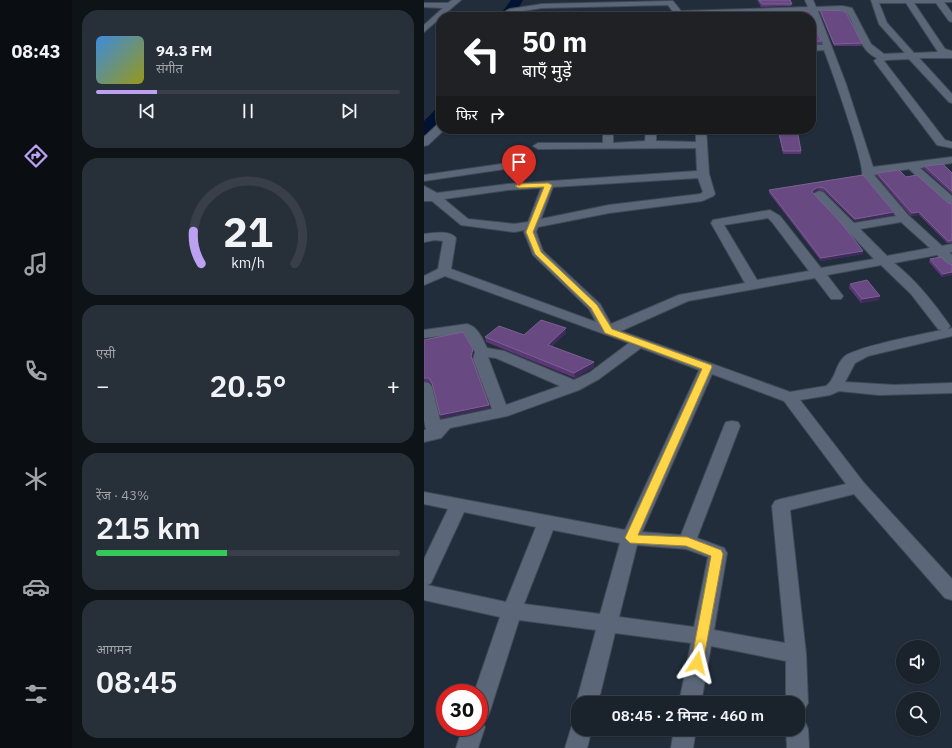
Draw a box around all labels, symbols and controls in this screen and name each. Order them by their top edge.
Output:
text: 50 m [522,23,587,60]
icon: left [456,28,508,80]
text: 08:43 [11,40,61,63]
text: 94.3 FM [156,41,212,60]
text: बाएँ मुड़ें [522,59,572,82]
text: संगीत [156,60,183,77]
icon: previous [136,100,158,122]
icon: pause [237,100,259,122]
icon: next [338,100,360,122]
icon: right [486,104,508,126]
text: फिर [456,105,478,124]
icon: directions [22,142,50,170]
pin [502,145,536,186]
icon: arrive [508,151,530,173]
text: 21 [223,204,273,258]
icon: music [22,250,50,278]
text: km/h [231,253,265,272]
text: एसी [96,345,115,362]
icon: phone [22,357,50,385]
text: 20.5° [209,366,287,405]
text: − [96,371,109,400]
text: + [387,371,400,400]
icon: climate [22,465,50,493]
text: रेंज · 43% [96,487,149,504]
text: 215 km [96,508,201,547]
icon: car [22,573,50,601]
map controls [896,640,940,736]
button: sound [896,640,940,684]
text: आगमन [96,641,132,658]
position arrow [676,642,718,684]
text: 08:45 [96,662,178,701]
icon: filters [22,680,50,708]
speed limit sign: 30 [436,684,488,736]
button: search [896,692,940,736]
text: 08:45 · 2 मिनट · 460 m [612,706,764,725]

